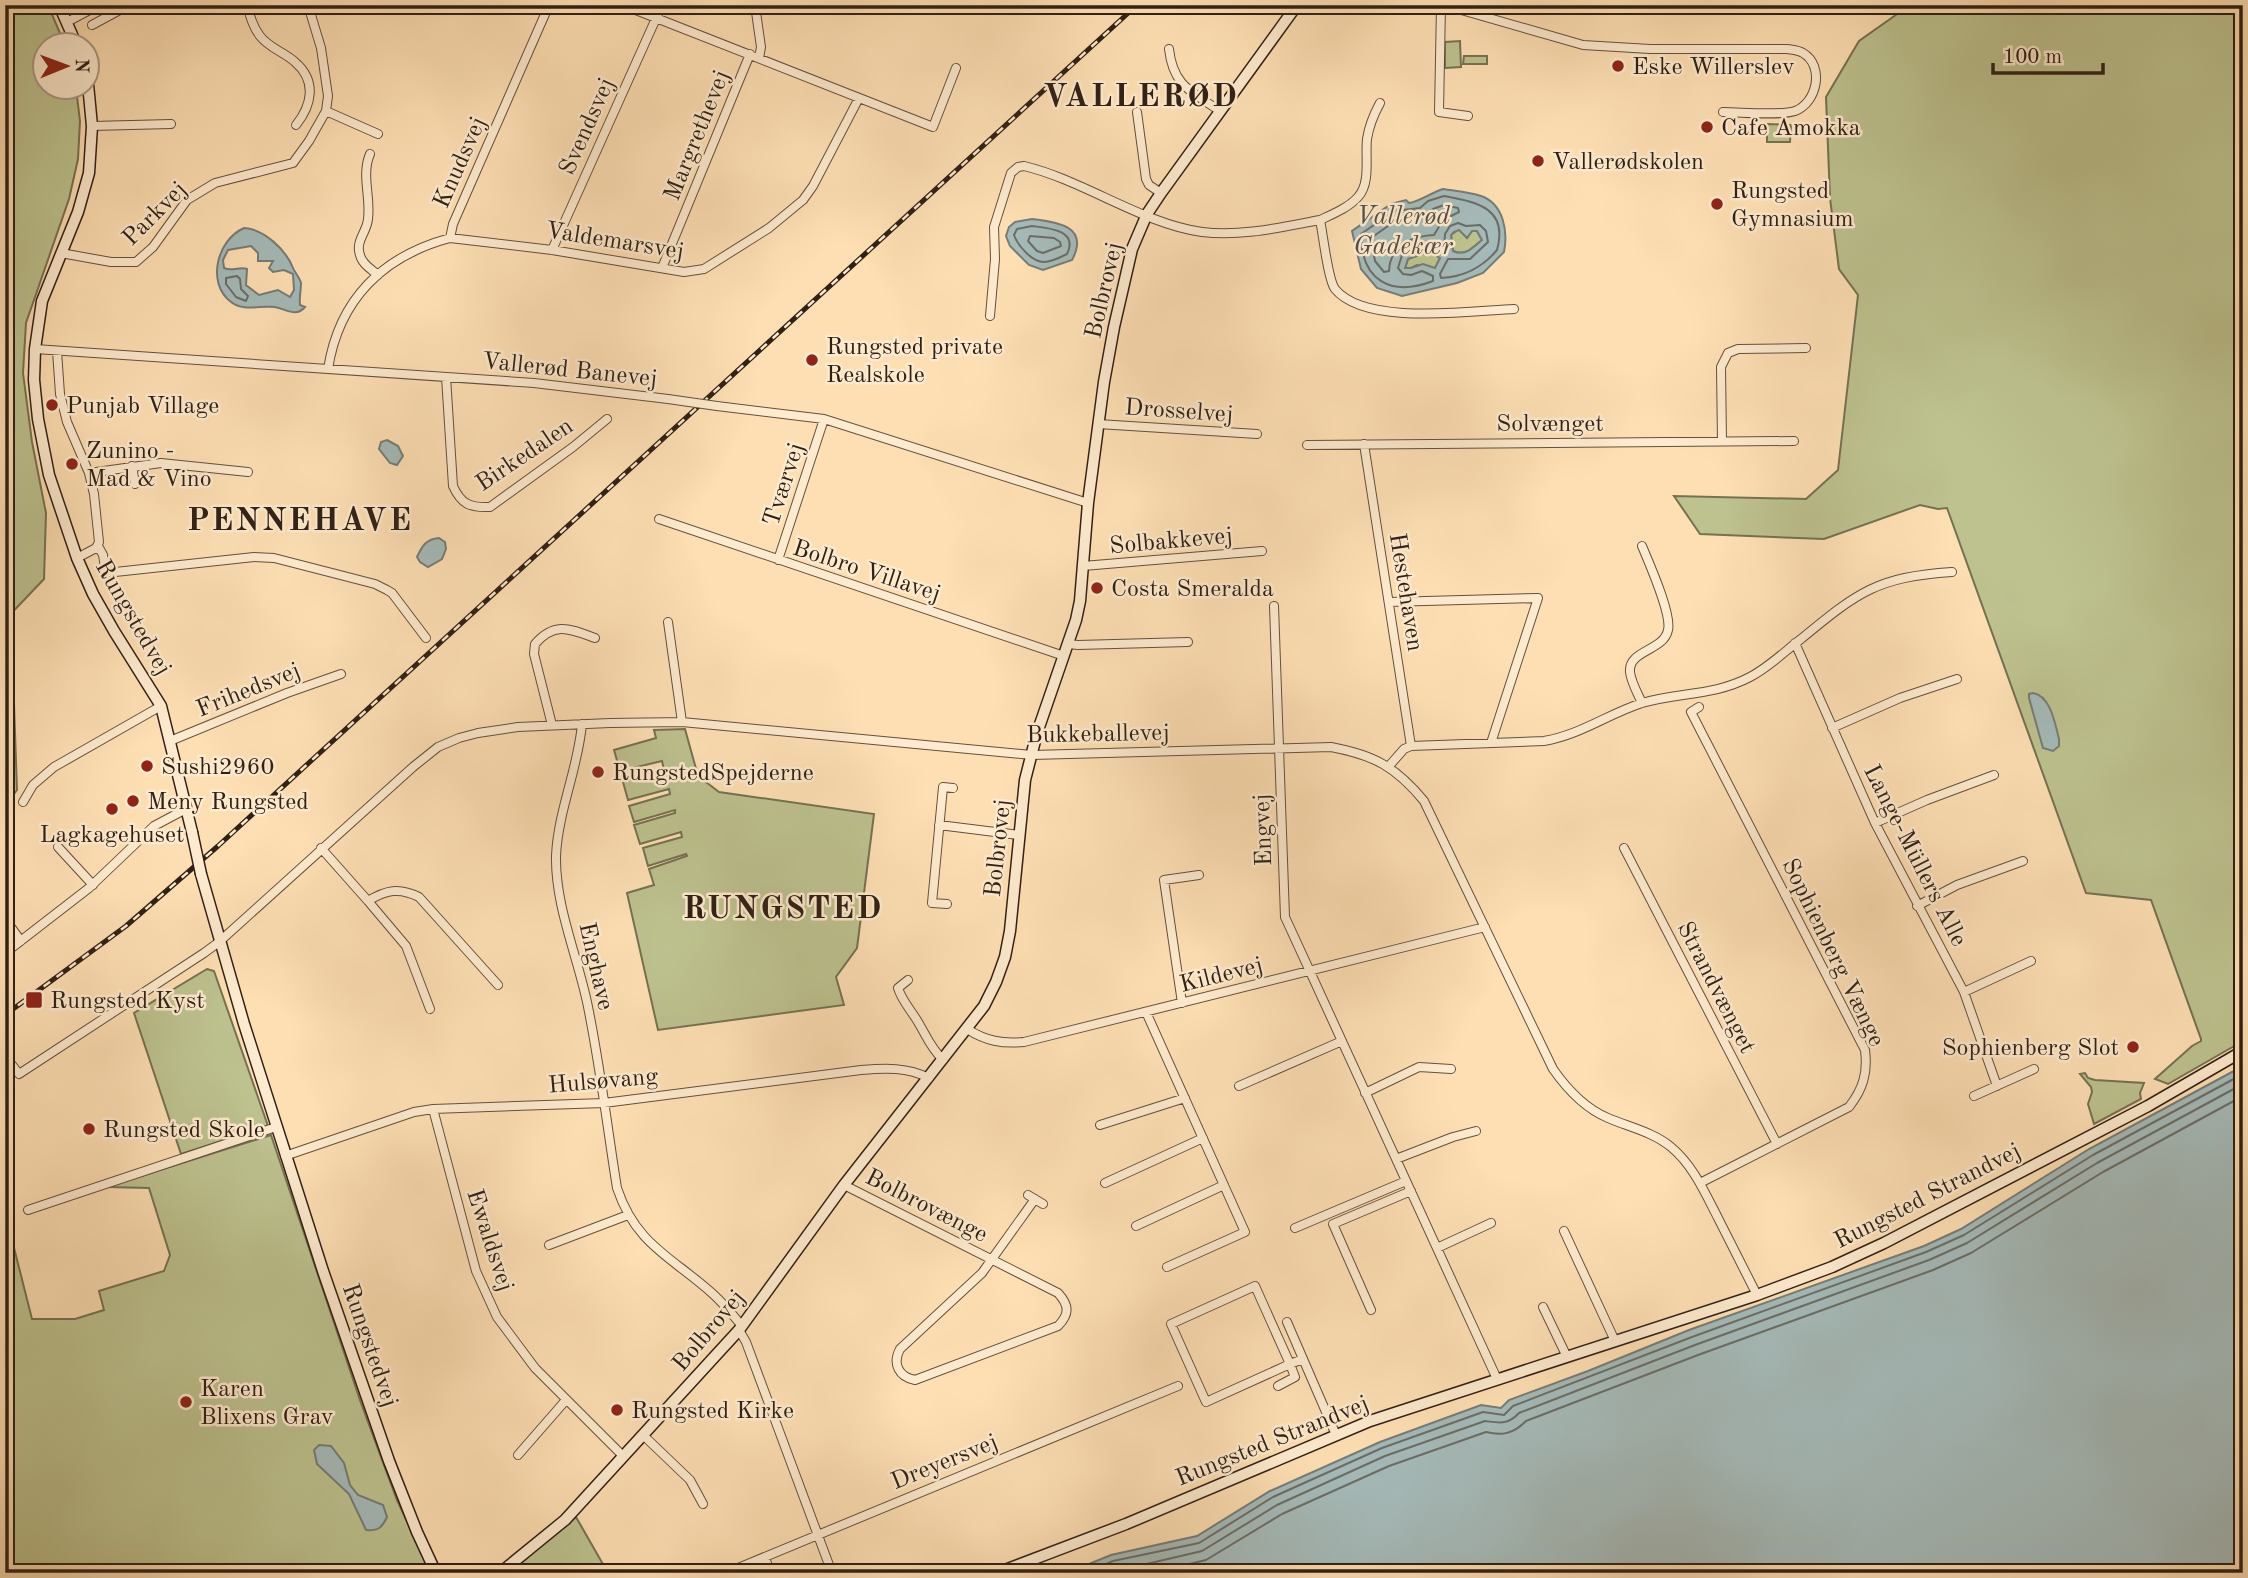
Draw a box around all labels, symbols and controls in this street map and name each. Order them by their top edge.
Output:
north arrow [32,32,102,102]
scale bar [1993,32,2103,76]
text: 100 m [2003,47,2062,68]
place label: Eske Willerslev [1632,56,1795,80]
text: N [71,58,90,74]
marker: Eske Willerslev [1610,58,1626,74]
street label: Margrethevej [661,67,735,204]
street label: Svendsvej [556,75,620,179]
district label: VALLERØD [1043,82,1239,114]
street label: Knudsvej [430,114,492,212]
place label: Cafe Amokka [1721,117,1861,141]
marker: Cafe Amokka [1699,119,1715,135]
place label: Vallerødskolen [1552,151,1704,175]
marker: Vallerødskolen [1530,153,1546,169]
street label: Parkvej [119,178,192,251]
place label: Rungsted Gymnasium [1731,180,1854,232]
marker: Rungsted Gymnasium [1709,196,1725,212]
water label: Vallerød Gadekær [1353,204,1453,260]
street label: Valdemarsvej [544,219,686,265]
street label: Bolbrovej [1082,240,1128,341]
place label: Rungsted private Realskole [826,336,1003,388]
street label: Vallerød Banevej [481,350,659,392]
marker: Rungsted private Realskole [804,352,820,368]
place label: Punjab Village [66,395,219,419]
street label: Drosselvej [1124,396,1234,428]
marker: Punjab Village [44,397,60,413]
street label: Solvænget [1496,413,1604,437]
street label: Birkedalen [472,415,578,497]
place label: Zunino - Mad & Vino [86,440,212,492]
street label: Tværvej [760,440,810,529]
marker: Zunino - Mad & Vino [64,456,80,472]
district label: PENNEHAVE [187,506,413,538]
street label: Solbakkevej [1109,525,1234,559]
street label: Hestehaven [1384,531,1426,653]
street label: Bolbro Villavej [789,537,943,607]
street label: Rungstedvej [90,556,175,680]
place label: Costa Smeralda [1111,578,1274,602]
marker: Costa Smeralda [1089,580,1105,596]
street label: Frihedsvej [193,659,304,723]
street label: Bukkeballevej [1026,722,1170,748]
place label: Sushi2960 [161,756,274,780]
marker: Sushi2960 [139,758,155,774]
street label: Lange-Müllers Alle [1858,761,1970,950]
place label: RungstedSpejderne [612,762,814,786]
marker: RungstedSpejderne [590,764,606,780]
place label: Meny Rungsted [147,791,309,815]
marker: Meny Rungsted [125,793,141,809]
street label: Engvej [1251,793,1277,867]
street label: Bolbrovej [982,798,1016,898]
marker: Lagkagehuset [104,801,120,817]
place label: Lagkagehuset [40,824,184,848]
street label: Sophienberg Vænge [1776,855,1888,1051]
district label: RUNGSTED [683,894,883,926]
street label: Strandvænget [1672,918,1759,1058]
street label: Enghave [573,920,617,1013]
street label: Kildevej [1177,954,1266,998]
marker: Rungsted Kyst [24,990,44,1010]
place label: Rungsted Kyst [50,990,205,1014]
place label: Sophienberg Slot [1942,1037,2119,1061]
marker: Sophienberg Slot [2125,1039,2141,1055]
street label: Hulsøvang [547,1065,659,1099]
place label: Rungsted Skole [103,1119,265,1143]
marker: Rungsted Skole [81,1121,97,1137]
street label: Rungsted Strandvej [1831,1139,2025,1254]
street label: Bolbrovænge [861,1166,991,1248]
street label: Ewaldsvej [461,1187,517,1295]
street label: Rungstedvej [337,1281,401,1410]
street label: Bolbrovej [669,1286,750,1377]
place label: Karen Blixens Grav [200,1378,334,1430]
street label: Rungsted Strandvej [1173,1392,1373,1492]
marker: Karen Blixens Grav [178,1394,194,1410]
place label: Rungsted Kirke [631,1400,794,1424]
marker: Rungsted Kirke [609,1402,625,1418]
street label: Dreyersvej [888,1431,1002,1495]

